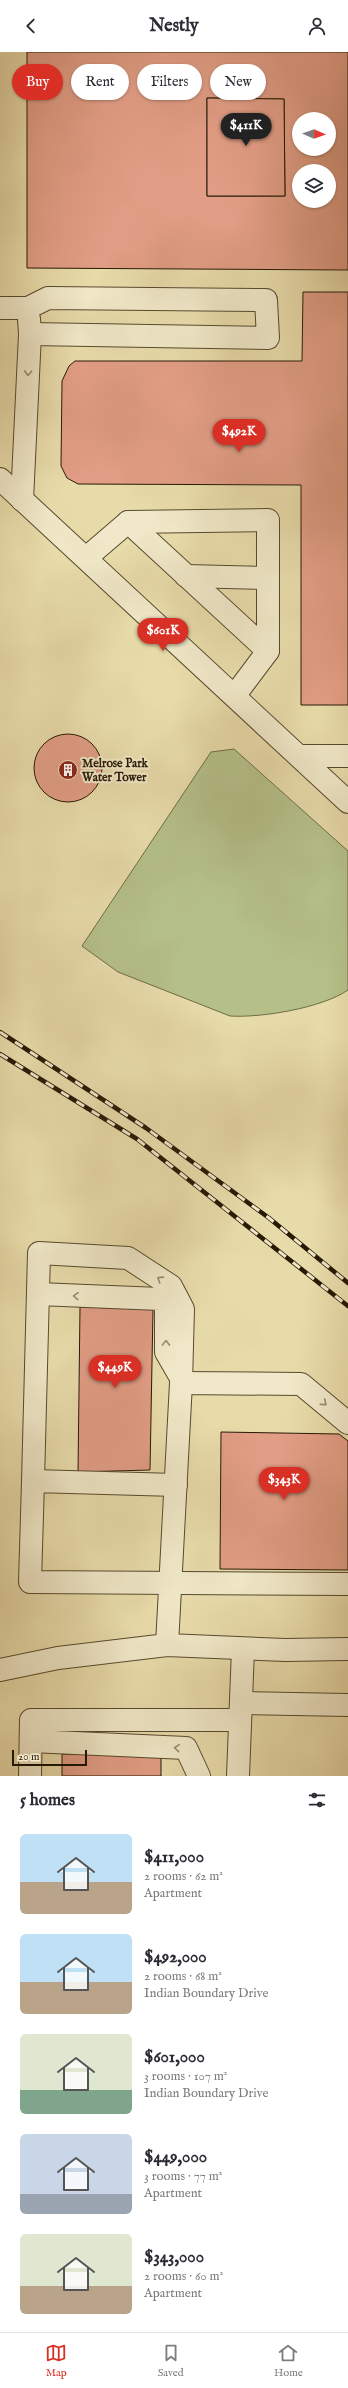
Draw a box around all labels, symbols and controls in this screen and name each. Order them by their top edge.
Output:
icon: back [20,15,42,37]
text: Nestly [149,15,199,38]
icon: person [306,15,328,37]
chip: Buy [12,64,63,100]
chip: Rent [71,64,129,100]
chip: Filters [137,64,202,100]
chip: New [210,64,266,100]
north arrow [292,112,336,156]
map controls [292,112,336,208]
pin: $411K [218,113,274,147]
text: $411K [230,117,262,134]
button: layers [292,164,336,208]
one-way arrow [24,370,32,376]
pin: $492K [211,419,267,453]
text: $492K [222,423,256,440]
pin: $601K [135,618,191,652]
text: $601K [146,622,180,639]
place label: Melrose Park Water Tower [81,756,149,785]
building icon: Melrose Park Water Tower [57,759,79,781]
one-way arrow [157,1276,164,1284]
one-way arrow [73,1291,79,1300]
one-way arrow [162,1340,170,1346]
pin: $449K [87,1355,143,1389]
text: $449K [97,1359,133,1376]
one-way arrow [320,1399,327,1406]
pin: $343K [256,1467,312,1501]
text: $343K [268,1471,300,1488]
one-way arrow [174,1743,180,1752]
scale bar [12,1748,87,1767]
text: 20 m [18,1750,39,1764]
icon: filters [306,1789,328,1811]
text: 5 homes [20,1790,75,1811]
text: $411,000 [144,1847,204,1868]
icon: home [52,1850,100,1898]
text: 2 rooms · 62 m² [144,1868,223,1885]
text: Apartment [144,1885,202,1902]
text: $492,000 [144,1947,207,1968]
icon: home [52,1950,100,1998]
text: 2 rooms · 68 m² [144,1968,222,1985]
text: Indian Boundary Drive [144,1985,268,2002]
text: $601,000 [144,2047,205,2068]
icon: home [52,2050,100,2098]
text: 3 rooms · 107 m² [144,2068,227,2085]
text: Indian Boundary Drive [144,2085,268,2102]
text: $449,000 [144,2147,207,2168]
icon: home [52,2150,100,2198]
text: 3 rooms · 77 m² [144,2168,222,2185]
text: Apartment [144,2185,202,2202]
text: $343,000 [144,2247,204,2268]
icon: home [52,2250,100,2298]
text: 2 rooms · 60 m² [144,2268,223,2285]
text: Apartment [144,2285,202,2302]
tab: Map [45,2342,67,2380]
tab: Saved [158,2342,184,2380]
tab: Home [274,2342,303,2380]

